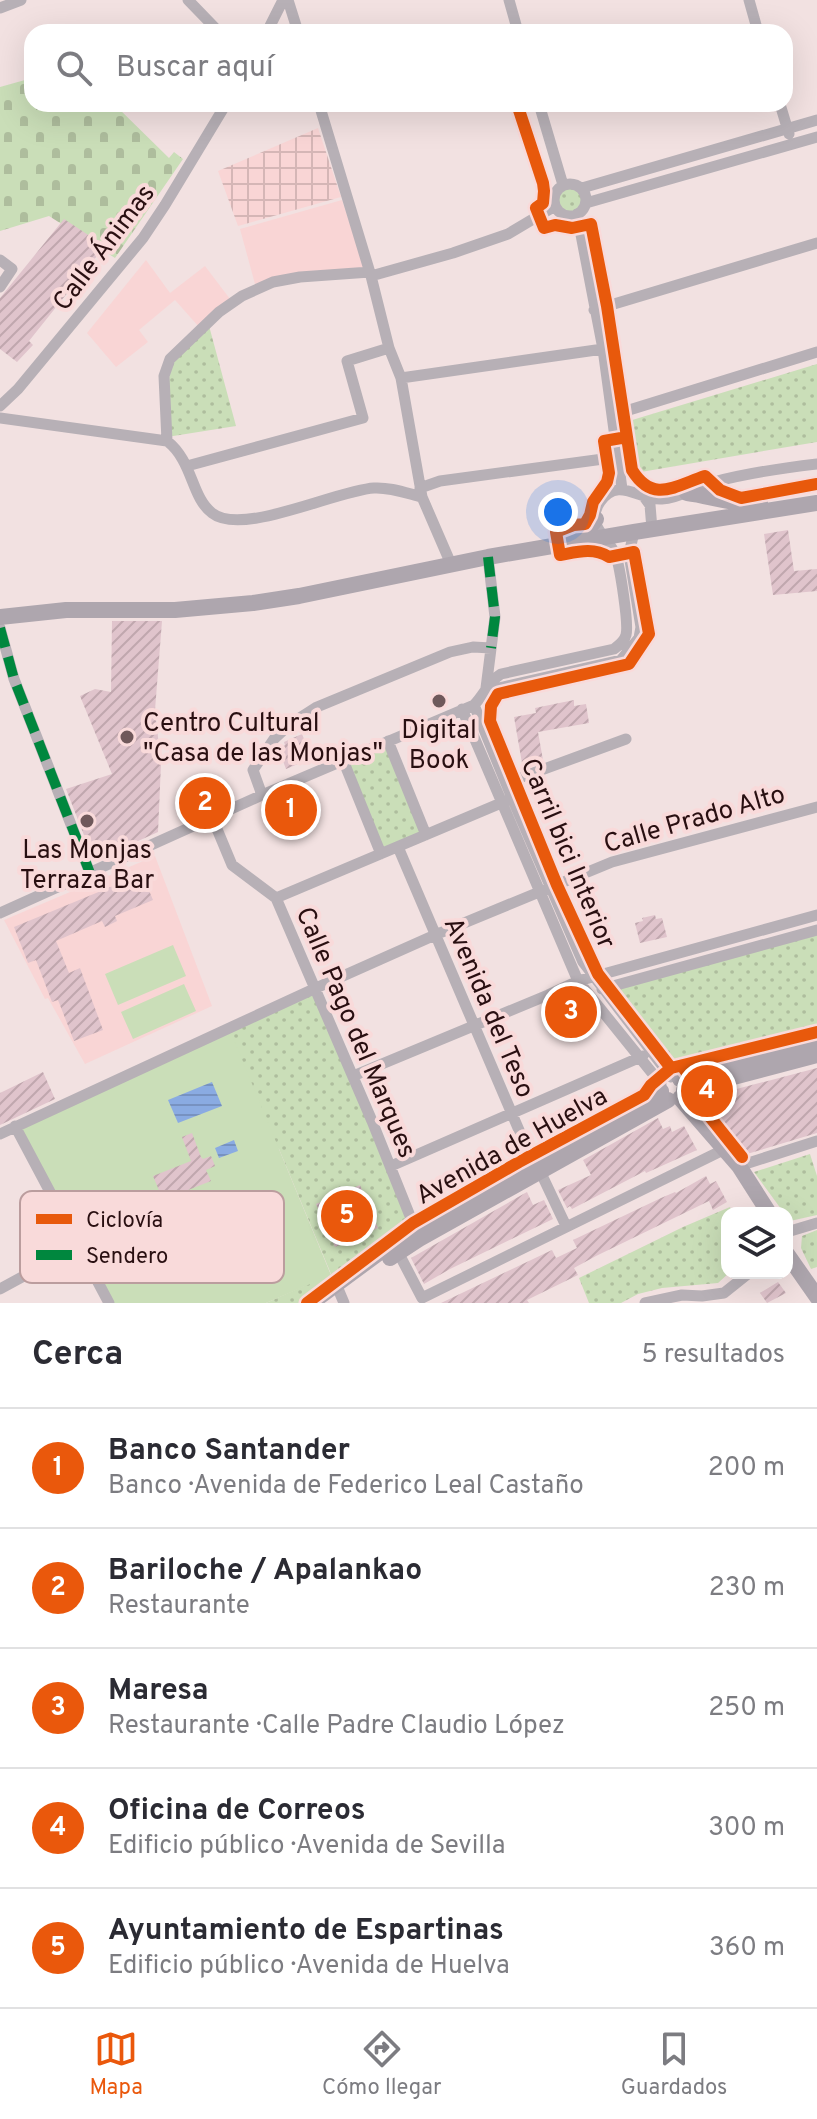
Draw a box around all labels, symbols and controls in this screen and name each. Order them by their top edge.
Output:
search box [24,24,793,112]
icon: search [52,46,96,90]
text: Buscar aquí [116,50,274,87]
street label: Calle Ánimas [45,177,163,318]
your location [538,492,578,532]
marker: Digital Book [430,692,448,710]
place label: Centro Cultural "Casa de las Monjas" [143,708,383,771]
place label: Digital Book [401,715,477,778]
marker: Centro Cultural "Casa de las Monjas" [118,728,136,746]
street label: Carril bici Interior [512,754,622,954]
pin: 2 [179,773,231,833]
street label: Calle Prado Alto [600,779,789,862]
pin: 1 [265,780,317,840]
marker: Las Monjas Terraza Bar [78,812,96,830]
place label: Las Monjas Terraza Bar [20,835,154,898]
street label: Calle Pago del Marques [287,903,423,1163]
street label: Avenida del Teso [435,913,541,1103]
pin: 3 [545,982,597,1042]
pin: 4 [681,1061,733,1121]
street label: Avenida de Huelva [411,1081,614,1214]
pin: 5 [321,1186,373,1246]
legend [20,1191,284,1283]
map controls [721,1207,793,1279]
button: layers [721,1207,793,1279]
text: Ciclovía [86,1208,163,1235]
text: Sendero [86,1244,168,1271]
text: Cerca [32,1334,123,1377]
text: 5 resultados [641,1339,785,1372]
text: Banco Santander [108,1433,350,1470]
text: 1 [53,1452,63,1485]
text: 200 m [708,1452,785,1485]
text: Banco · Avenida de Federico Leal Castaño [108,1470,584,1503]
text: Bariloche / Apalankao [108,1553,422,1590]
text: 2 [50,1572,66,1605]
text: 230 m [709,1572,785,1605]
text: Restaurante [108,1590,250,1623]
text: Maresa [108,1673,209,1710]
text: 3 [50,1692,66,1725]
text: 250 m [708,1692,785,1725]
text: Restaurante · Calle Padre Claudio López [108,1710,565,1743]
text: Oficina de Correos [108,1793,366,1830]
text: 4 [50,1812,66,1845]
text: 300 m [708,1812,785,1845]
text: Edificio público · Avenida de Sevilla [108,1830,506,1863]
text: Ayuntamiento de Espartinas [108,1913,504,1950]
text: 5 [50,1932,66,1965]
text: 360 m [709,1932,785,1965]
text: Edificio público · Avenida de Huelva [108,1950,510,1983]
tab: Mapa [90,2027,143,2102]
tab: Cómo llegar [322,2027,442,2102]
tab: Guardados [621,2027,727,2102]

